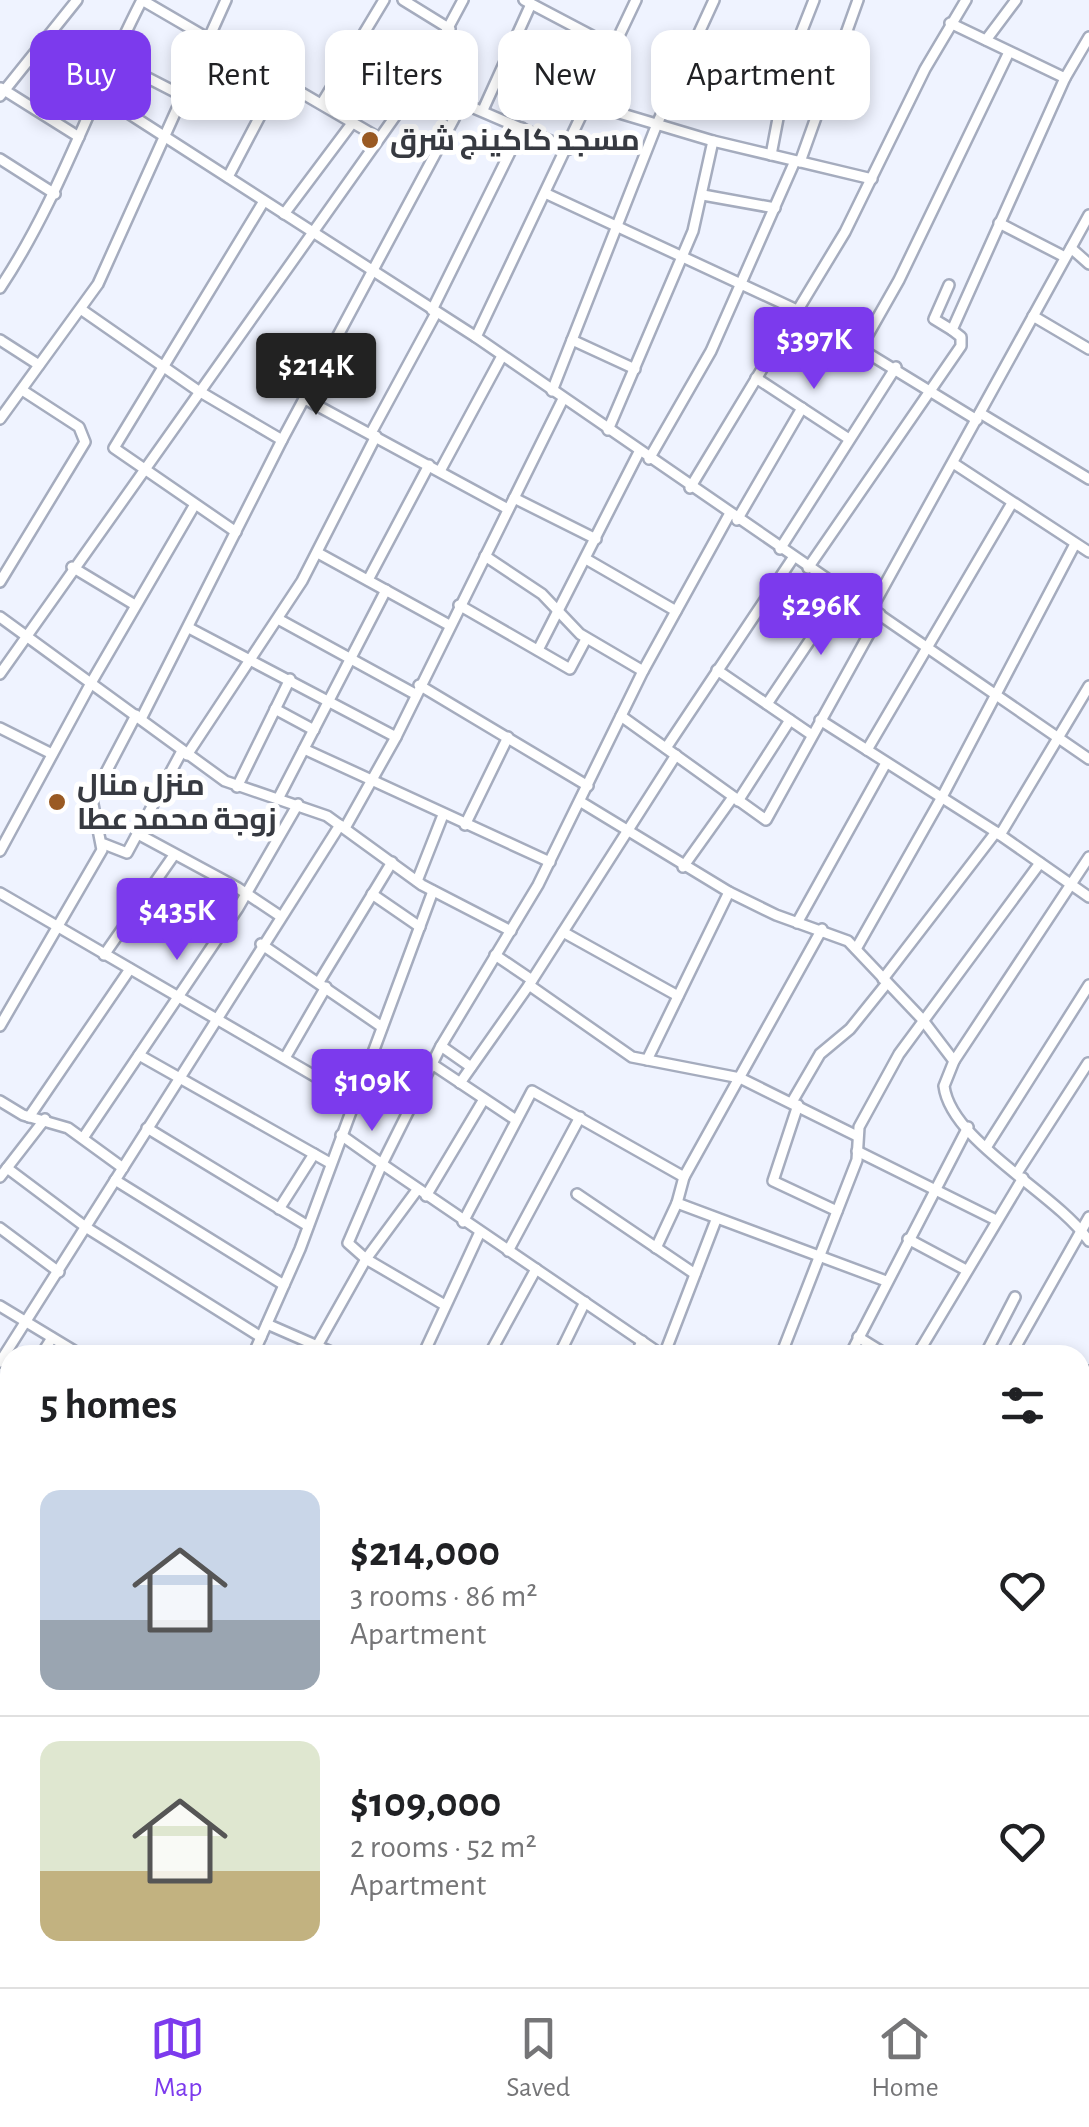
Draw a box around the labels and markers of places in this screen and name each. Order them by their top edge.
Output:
place label: مسجد كاكينج شرق [390,125,640,160]
marker: مسجد كاكينج شرق [359,129,381,151]
pin: $397K [744,307,884,392]
pin: $214K [246,333,386,418]
pin: $296K [751,573,891,658]
place label: منزل منال زوجة محمد عطا [77,771,277,837]
marker: منزل منال زوجة محمد عطا [46,791,68,813]
pin: $435K [107,878,247,963]
pin: $109K [302,1049,442,1134]

